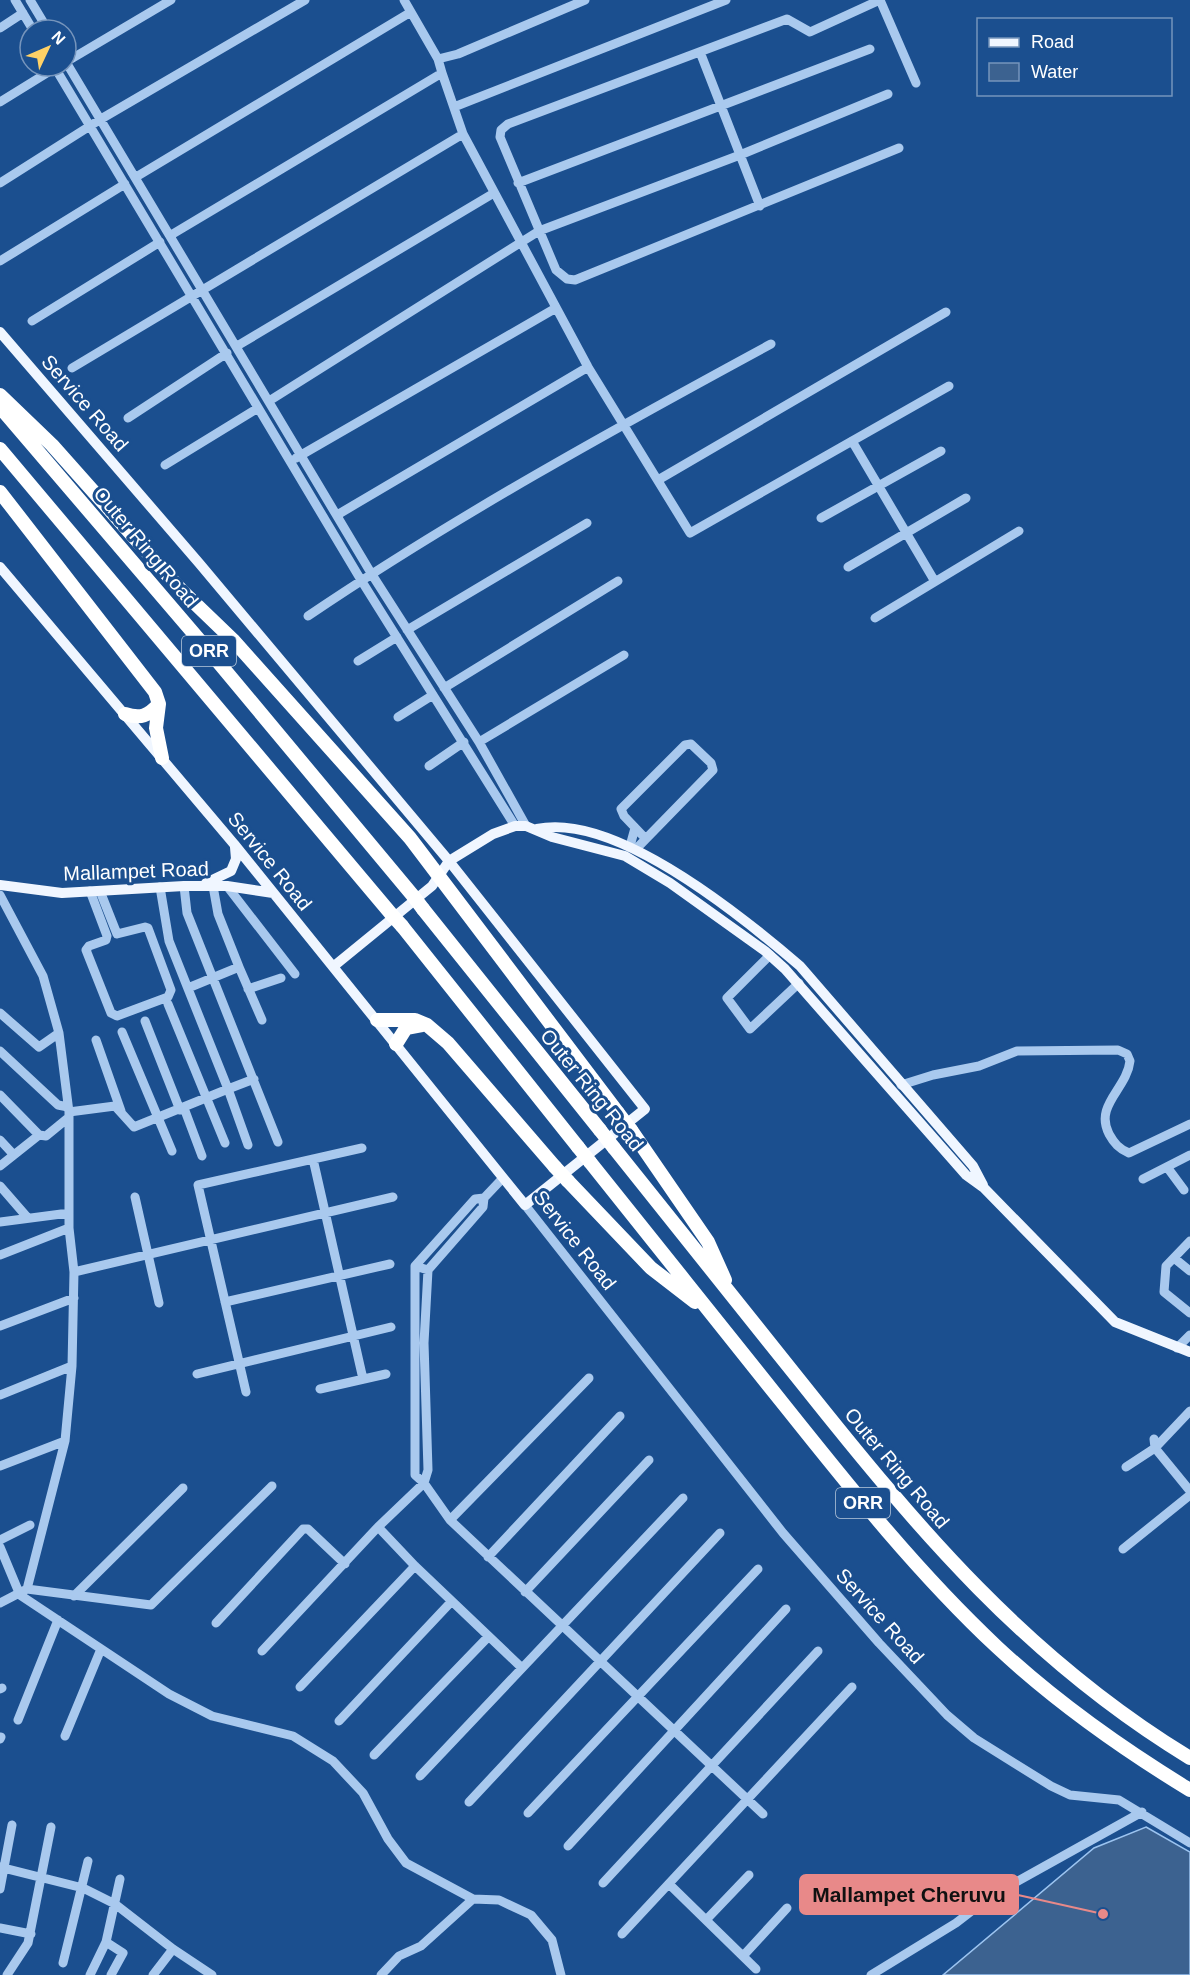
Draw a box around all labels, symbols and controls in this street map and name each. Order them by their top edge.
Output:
north arrow [18,18,78,78]
legend [977,18,1172,96]
text: N [48,28,69,48]
text: Road [1031,32,1074,52]
text: Water [1031,62,1078,82]
street label: Service Road [37,350,133,456]
street label: Outer Ring Road [89,482,203,612]
road number: ORR [182,636,236,666]
street label: Service Road [224,807,316,915]
street label: Mallampet Road [63,857,209,885]
street label: Outer Ring Road [536,1025,648,1155]
street label: Service Road [529,1186,621,1294]
street label: Outer Ring Road [840,1403,954,1533]
road number: ORR [836,1488,890,1518]
street label: Service Road [832,1564,928,1668]
callout: Mallampet Cheruvu [800,1875,1018,1914]
text: Mallampet Cheruvu [812,1883,1006,1906]

